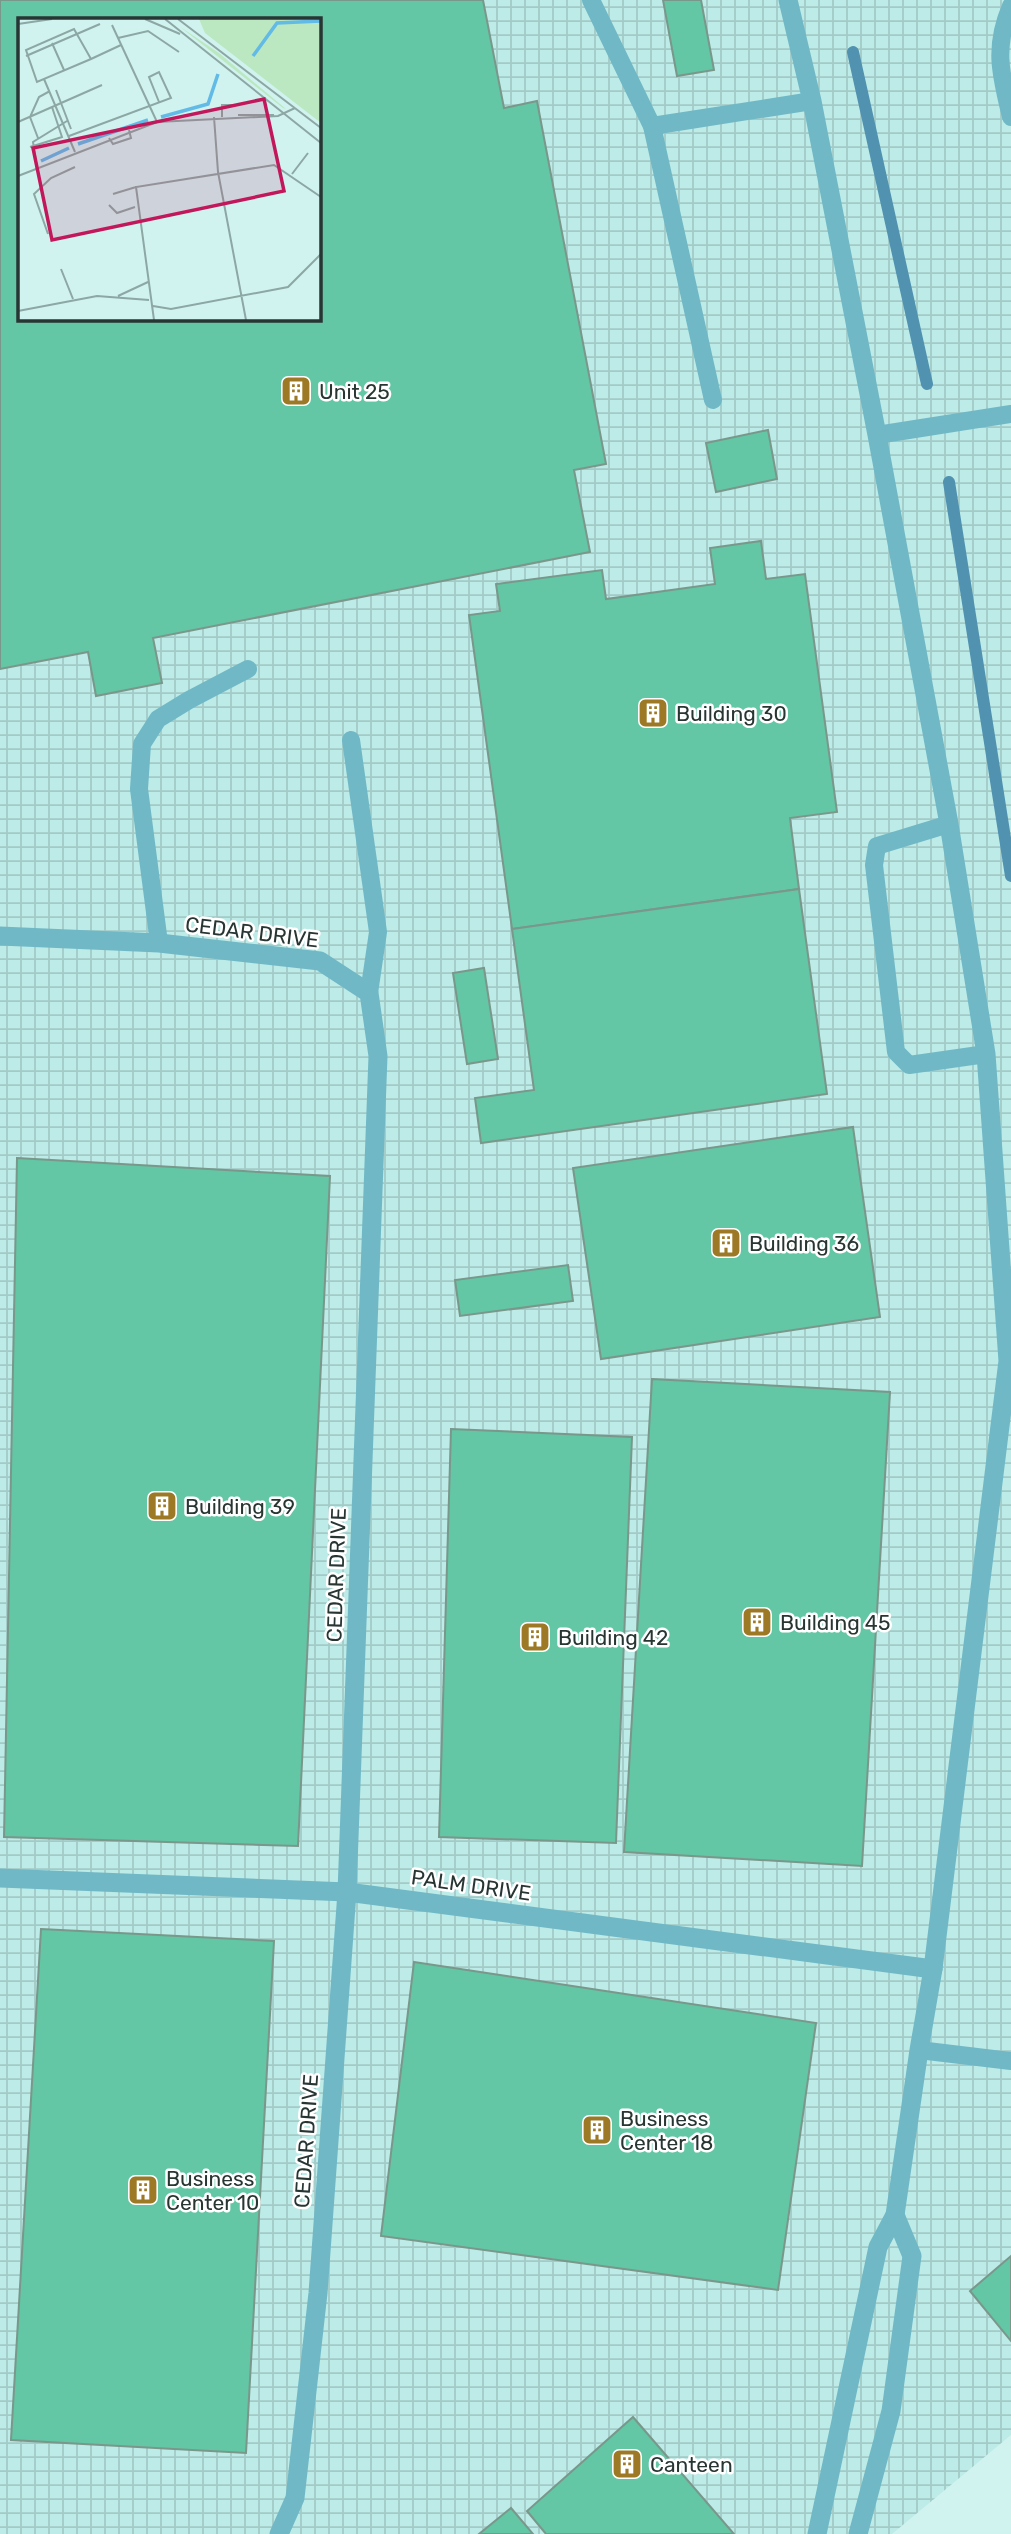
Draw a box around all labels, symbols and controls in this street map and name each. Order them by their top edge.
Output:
inset map [18,18,320,320]
building icon: Unit 25 [279,374,313,408]
place label: Unit 25 [319,379,390,404]
building icon: Building 30 [636,696,670,730]
place label: Building 30 [676,701,787,726]
street label: CEDAR DRIVE [184,911,320,953]
building icon: Building 36 [709,1226,743,1260]
place label: Building 36 [749,1231,859,1256]
building icon: Building 39 [145,1489,179,1523]
place label: Building 39 [185,1494,295,1519]
street label: CEDAR DRIVE [321,1507,351,1643]
building icon: Building 45 [740,1605,774,1639]
place label: Building 45 [780,1610,890,1635]
building icon: Building 42 [518,1620,552,1654]
place label: Building 42 [558,1625,668,1650]
street label: PALM DRIVE [409,1864,533,1906]
street label: CEDAR DRIVE [289,2073,323,2209]
place label: Business Center 18 [620,2106,713,2155]
building icon: Business Center 18 [580,2113,614,2147]
place label: Business Center 10 [166,2166,259,2215]
building icon: Business Center 10 [126,2173,160,2207]
building icon: Canteen [610,2447,644,2481]
place label: Canteen [650,2452,733,2477]

